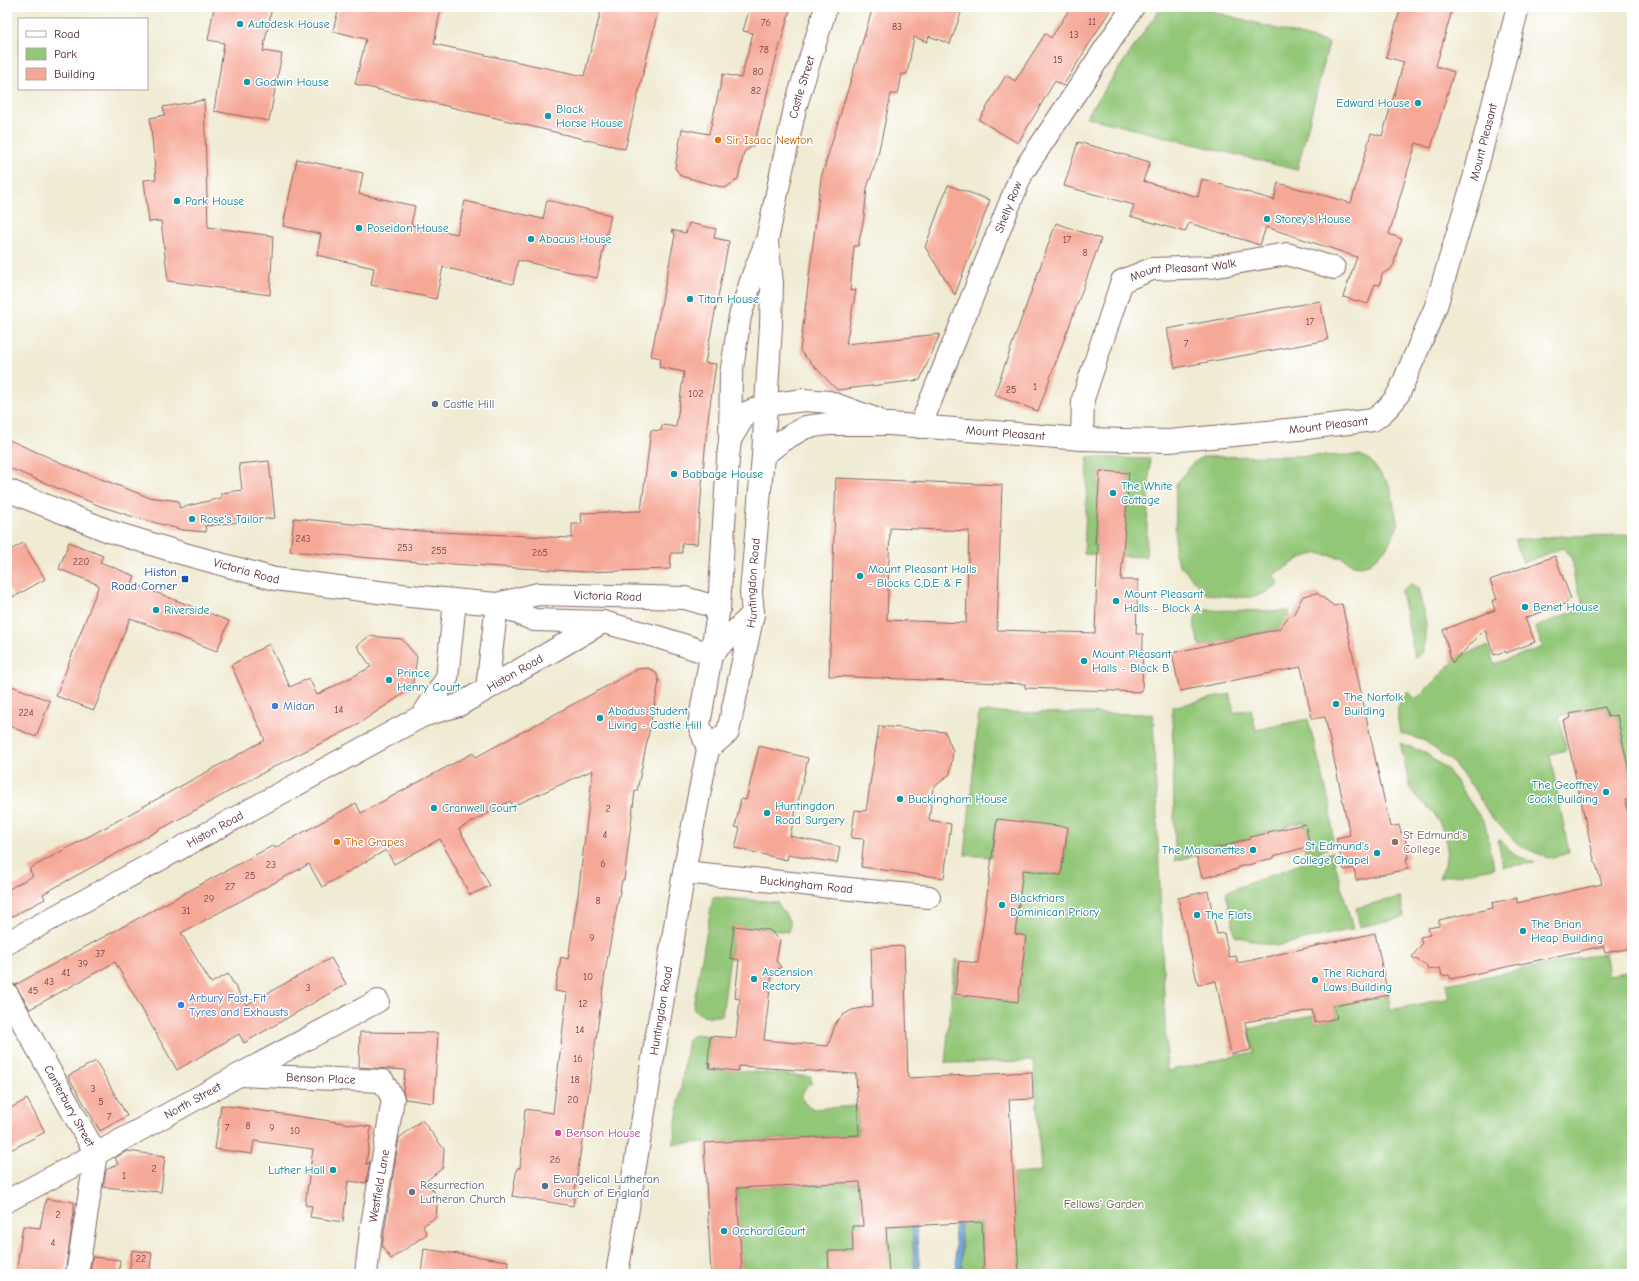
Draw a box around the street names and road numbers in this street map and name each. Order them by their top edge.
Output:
street label: Castle Street [786,54,818,120]
street label: Mount Pleasant [1467,101,1500,183]
street label: Shelly Row [992,179,1025,235]
street label: Mount Pleasant Walk [1128,256,1237,284]
street label: Mount Pleasant [1288,414,1369,437]
street label: Mount Pleasant [965,423,1046,443]
street label: Huntingdon Road [743,538,763,629]
street label: Victoria Road [212,555,280,586]
street label: Victoria Road [574,588,642,604]
street label: Histon Road [484,651,545,695]
street label: Histon Road [184,808,246,850]
street label: Buckingham Road [759,873,854,896]
street label: Huntingdon Road [647,965,675,1056]
street label: Canterbury Street [41,1063,98,1149]
street label: Benson Place [286,1070,356,1087]
street label: North Street [162,1079,224,1122]
street label: Westfield Lane [366,1148,392,1224]

